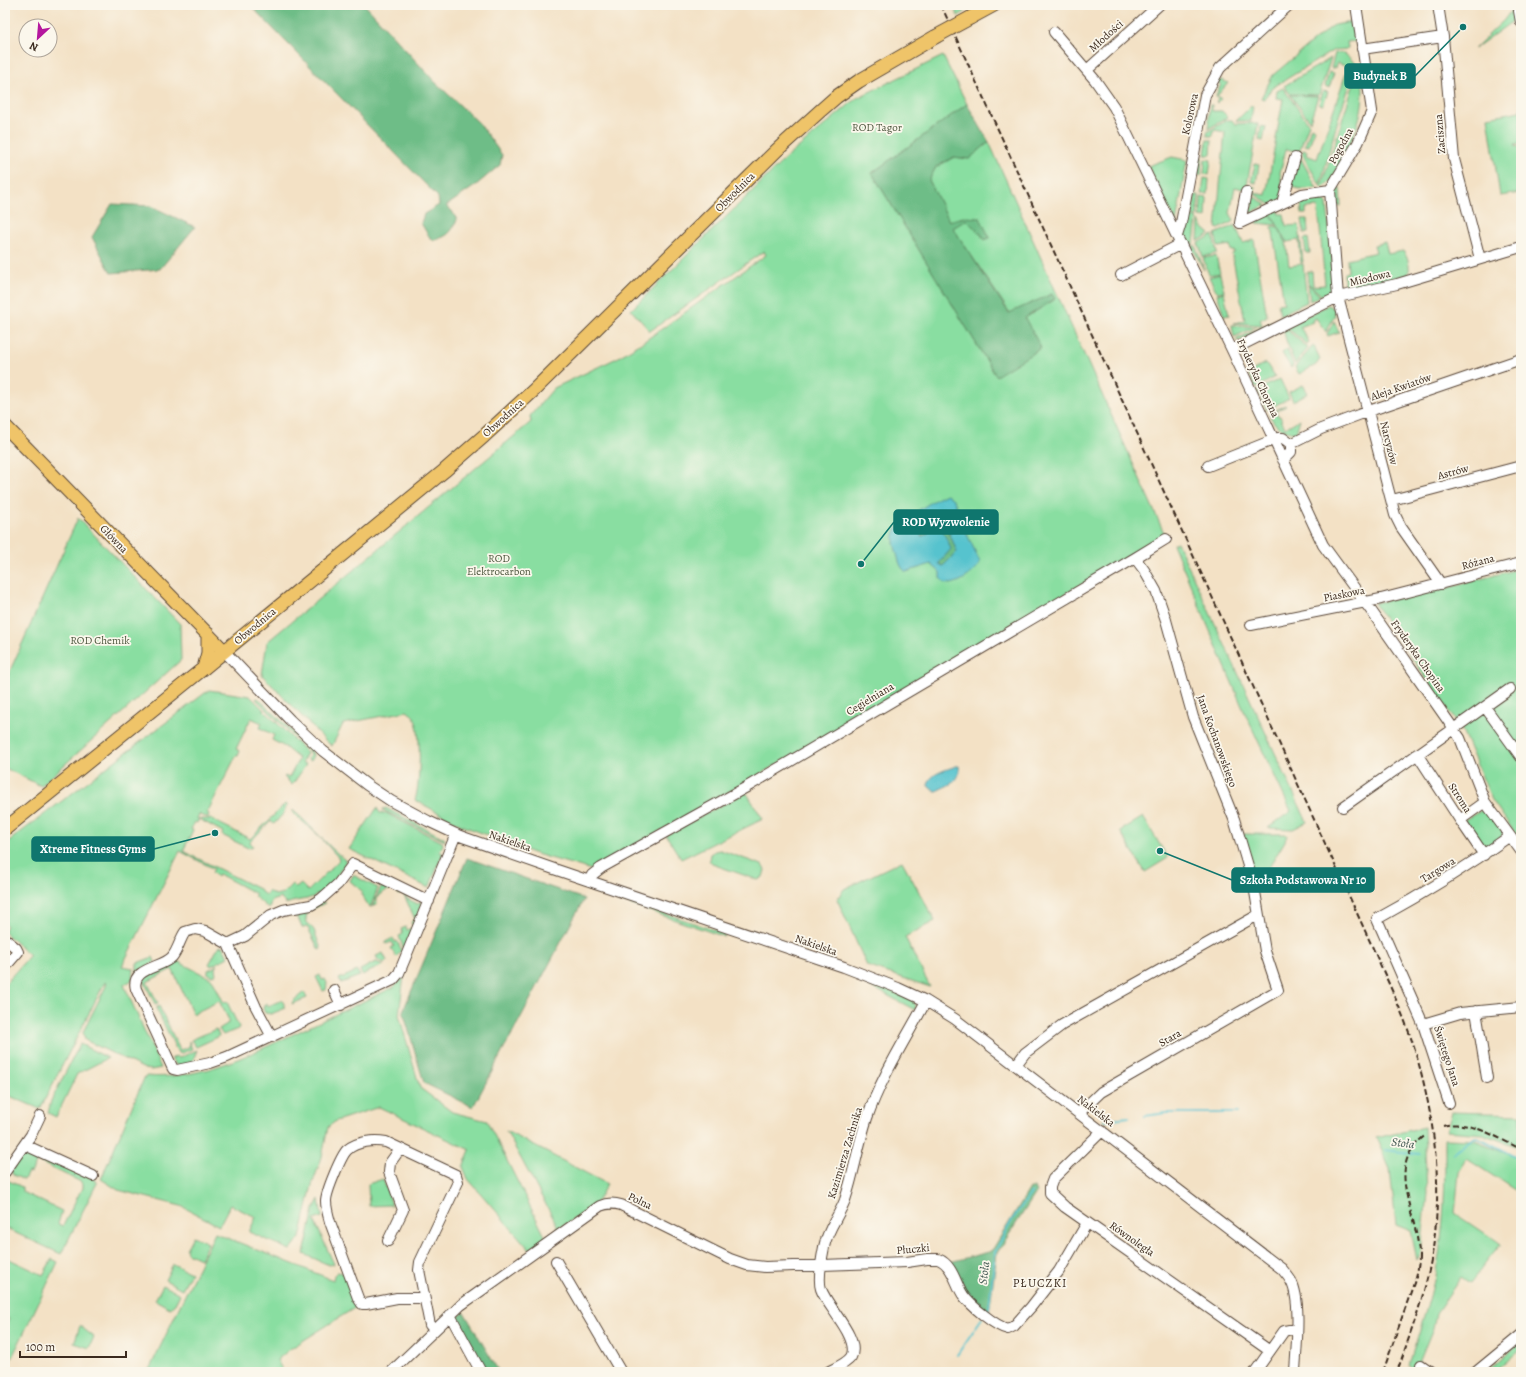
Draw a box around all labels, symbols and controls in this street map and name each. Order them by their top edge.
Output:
street label: Młodości [1086,17,1126,55]
north arrow [18,18,58,58]
text: N [27,38,41,55]
callout: Budynek B [1345,64,1415,88]
text: Budynek B [1353,68,1408,84]
street label: Kolorowa [1178,91,1202,136]
street label: Zaciszna [1431,113,1449,154]
park label: ROD Tagor [852,120,902,135]
street label: Pogodna [1325,125,1357,167]
street label: Obwodnica [712,168,759,215]
street label: Miodowa [1348,266,1393,290]
street label: Fryderyka Chopina [1233,336,1283,421]
street label: Aleja Kwiatów [1368,370,1434,405]
street label: Obwodnica [479,395,528,441]
street label: Narcyzów [1376,420,1402,467]
street label: Astrów [1435,461,1470,484]
callout: ROD Wyzwolenie [894,510,998,534]
text: ROD Wyzwolenie [902,514,990,530]
street label: Główna [97,521,132,557]
street label: Różana [1460,550,1497,574]
park label: ROD Elektrocarbon [467,551,531,579]
street label: Piaskowa [1322,582,1367,605]
street label: Obwodnica [231,603,280,648]
street label: Fryderyka Chopina [1387,617,1449,696]
park label: ROD Chemik [70,633,130,648]
street label: Cegielniana [843,678,897,719]
street label: Jana Kochanowskiego [1193,693,1241,790]
street label: Stroma [1445,780,1476,817]
street label: Nakielska [487,827,534,856]
callout: Xtreme Fitness Gyms [32,837,154,861]
text: Xtreme Fitness Gyms [40,841,146,857]
street label: Targowa [1418,853,1459,887]
callout: Szkoła Podstawowa Nr 10 [1232,868,1374,892]
text: Szkoła Podstawowa Nr 10 [1240,872,1366,888]
street label: Nakielska [793,931,840,960]
street label: Świętego Jana [1430,1024,1464,1089]
street label: Stara [1156,1025,1185,1050]
street label: Nakielska [1074,1092,1119,1131]
street label: Kazimierza Zachnika [824,1104,866,1201]
water label: Stoła [1391,1134,1416,1152]
street label: Polna [626,1189,655,1214]
street label: Równoległa [1106,1218,1158,1261]
street label: Płuczki [896,1240,930,1258]
water label: Stoła [975,1260,993,1285]
district label: PŁUCZKI [1013,1275,1067,1291]
scale bar [20,1333,126,1359]
text: 100 m [26,1339,55,1355]

